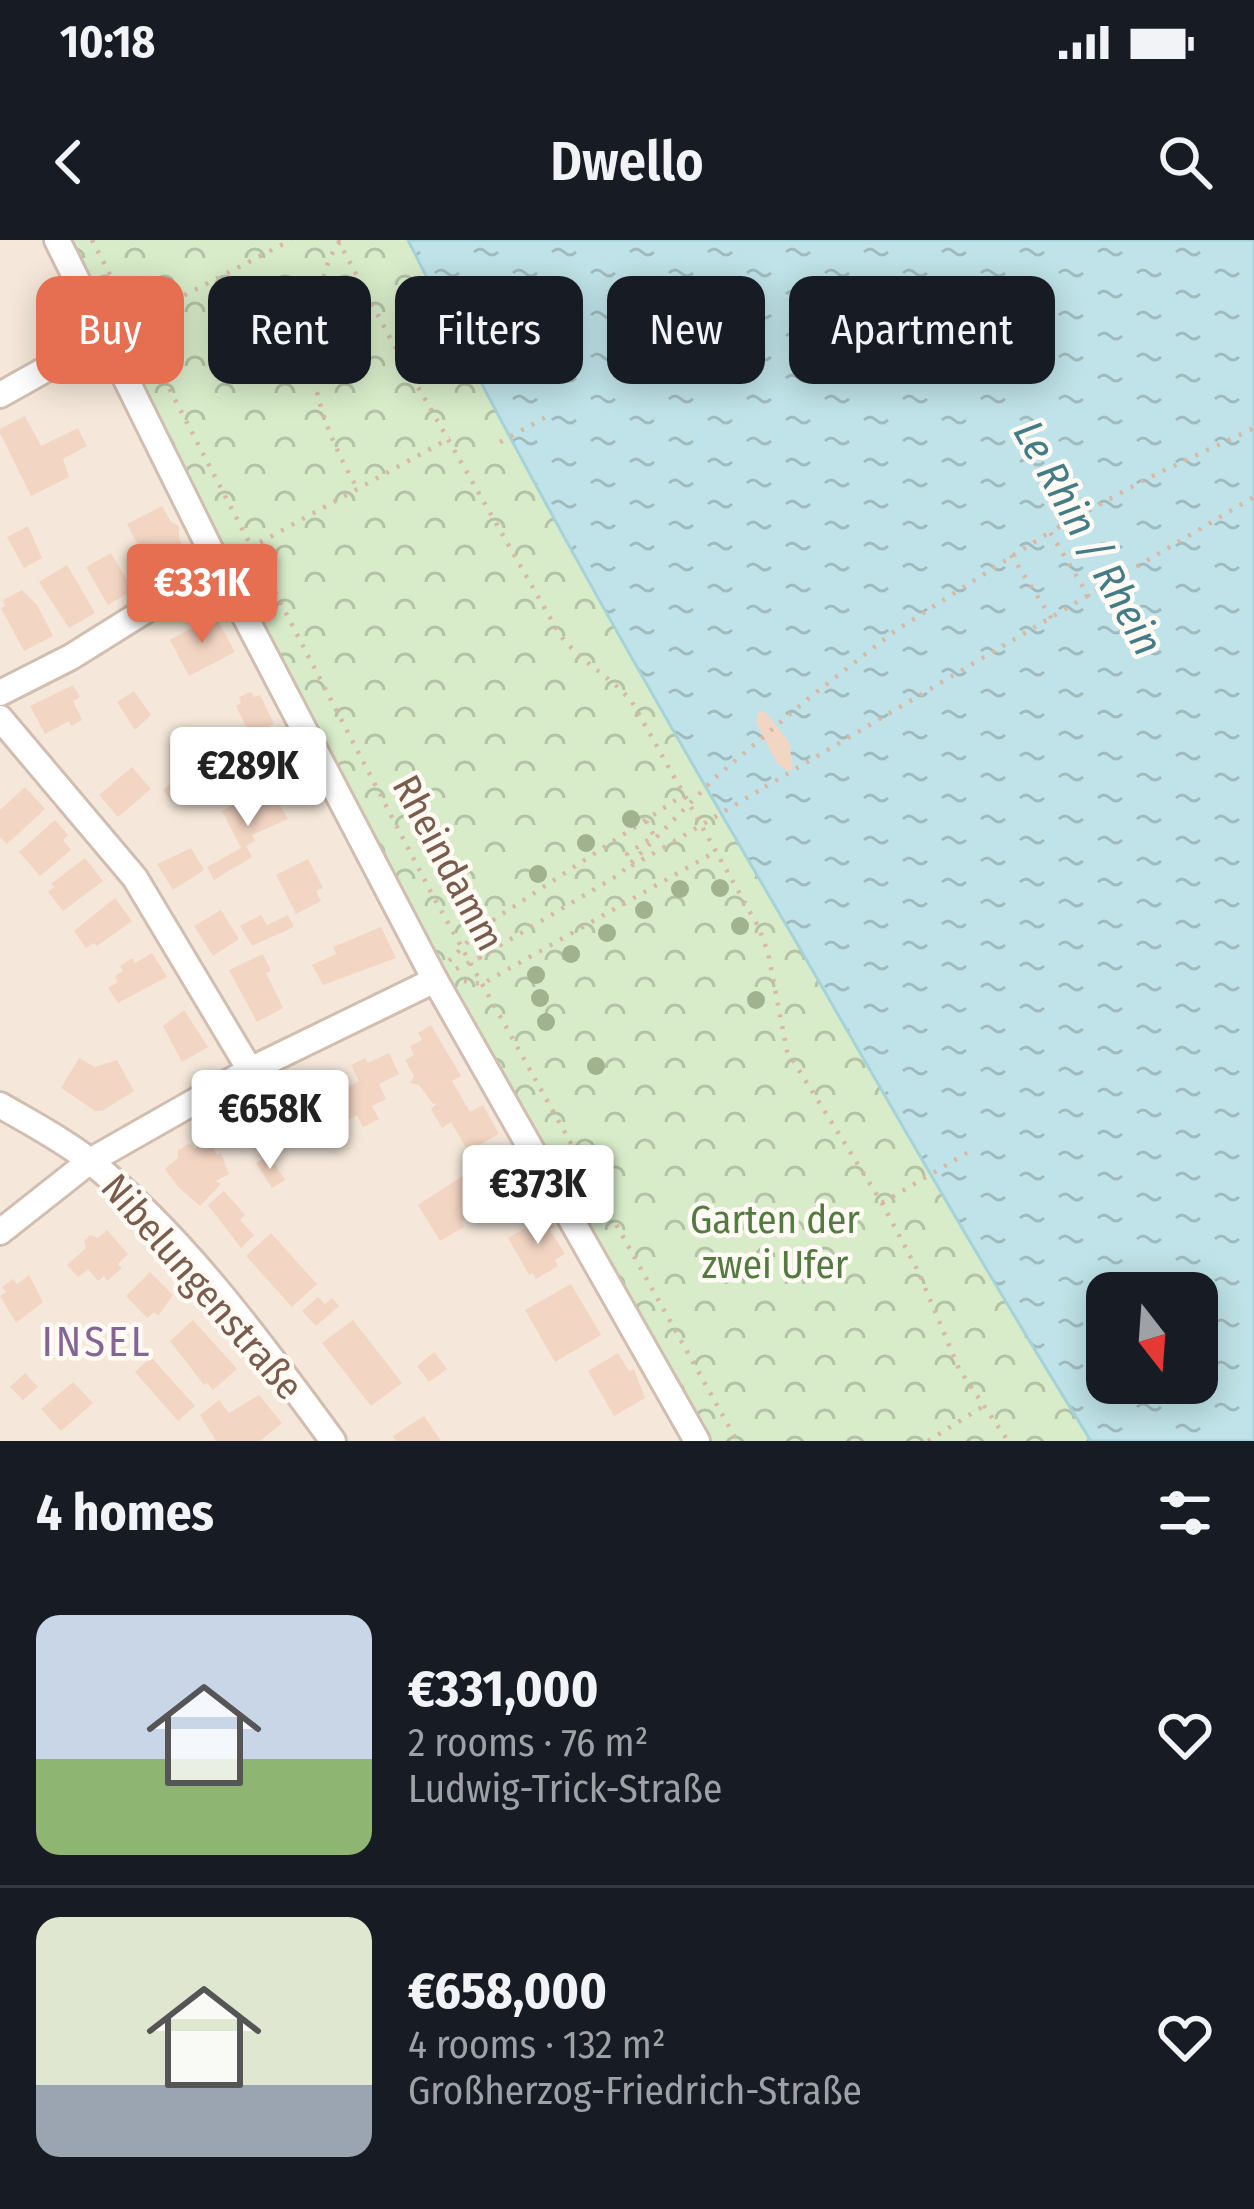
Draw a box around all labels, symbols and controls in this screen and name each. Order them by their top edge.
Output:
text: 10:18 [60,15,155,69]
icon: back [36,129,102,195]
icon: search [1152,129,1218,195]
text: Dwello [550,130,704,194]
chip: Buy [36,276,184,384]
chip: Rent [208,276,371,384]
chip: Filters [395,276,583,384]
chip: New [607,276,765,384]
chip: Apartment [789,276,1055,384]
water label: Le Rhin / Rhein [1003,412,1173,664]
pin: €331K [118,544,286,646]
text: €331K [154,560,250,606]
pin: €289K [164,727,332,829]
text: €289K [197,743,299,789]
street label: Rheindamm [383,768,513,958]
pin: €658K [186,1070,354,1172]
text: €658K [219,1086,321,1132]
pin: €373K [454,1145,622,1247]
text: €373K [490,1161,586,1207]
street label: Nibelungenstraße [92,1165,312,1409]
park label: Garten der zwei Ufer [690,1197,860,1288]
north arrow [1086,1272,1218,1404]
map controls [1086,1272,1218,1404]
district label: INSEL [42,1317,152,1367]
icon: filters [1152,1480,1218,1546]
text: 4 homes [36,1482,214,1544]
text: €331,000 [408,1658,599,1720]
icon: home [132,1663,276,1807]
icon: heart [1152,1702,1218,1768]
text: 2 rooms · 76 m² [408,1720,648,1766]
text: Ludwig-Trick-Straße [408,1766,722,1812]
text: €658,000 [408,1960,607,2022]
icon: home [132,1965,276,2109]
icon: heart [1152,2004,1218,2070]
text: 4 rooms · 132 m² [408,2022,666,2068]
text: Großherzog-Friedrich-Straße [408,2068,862,2114]

